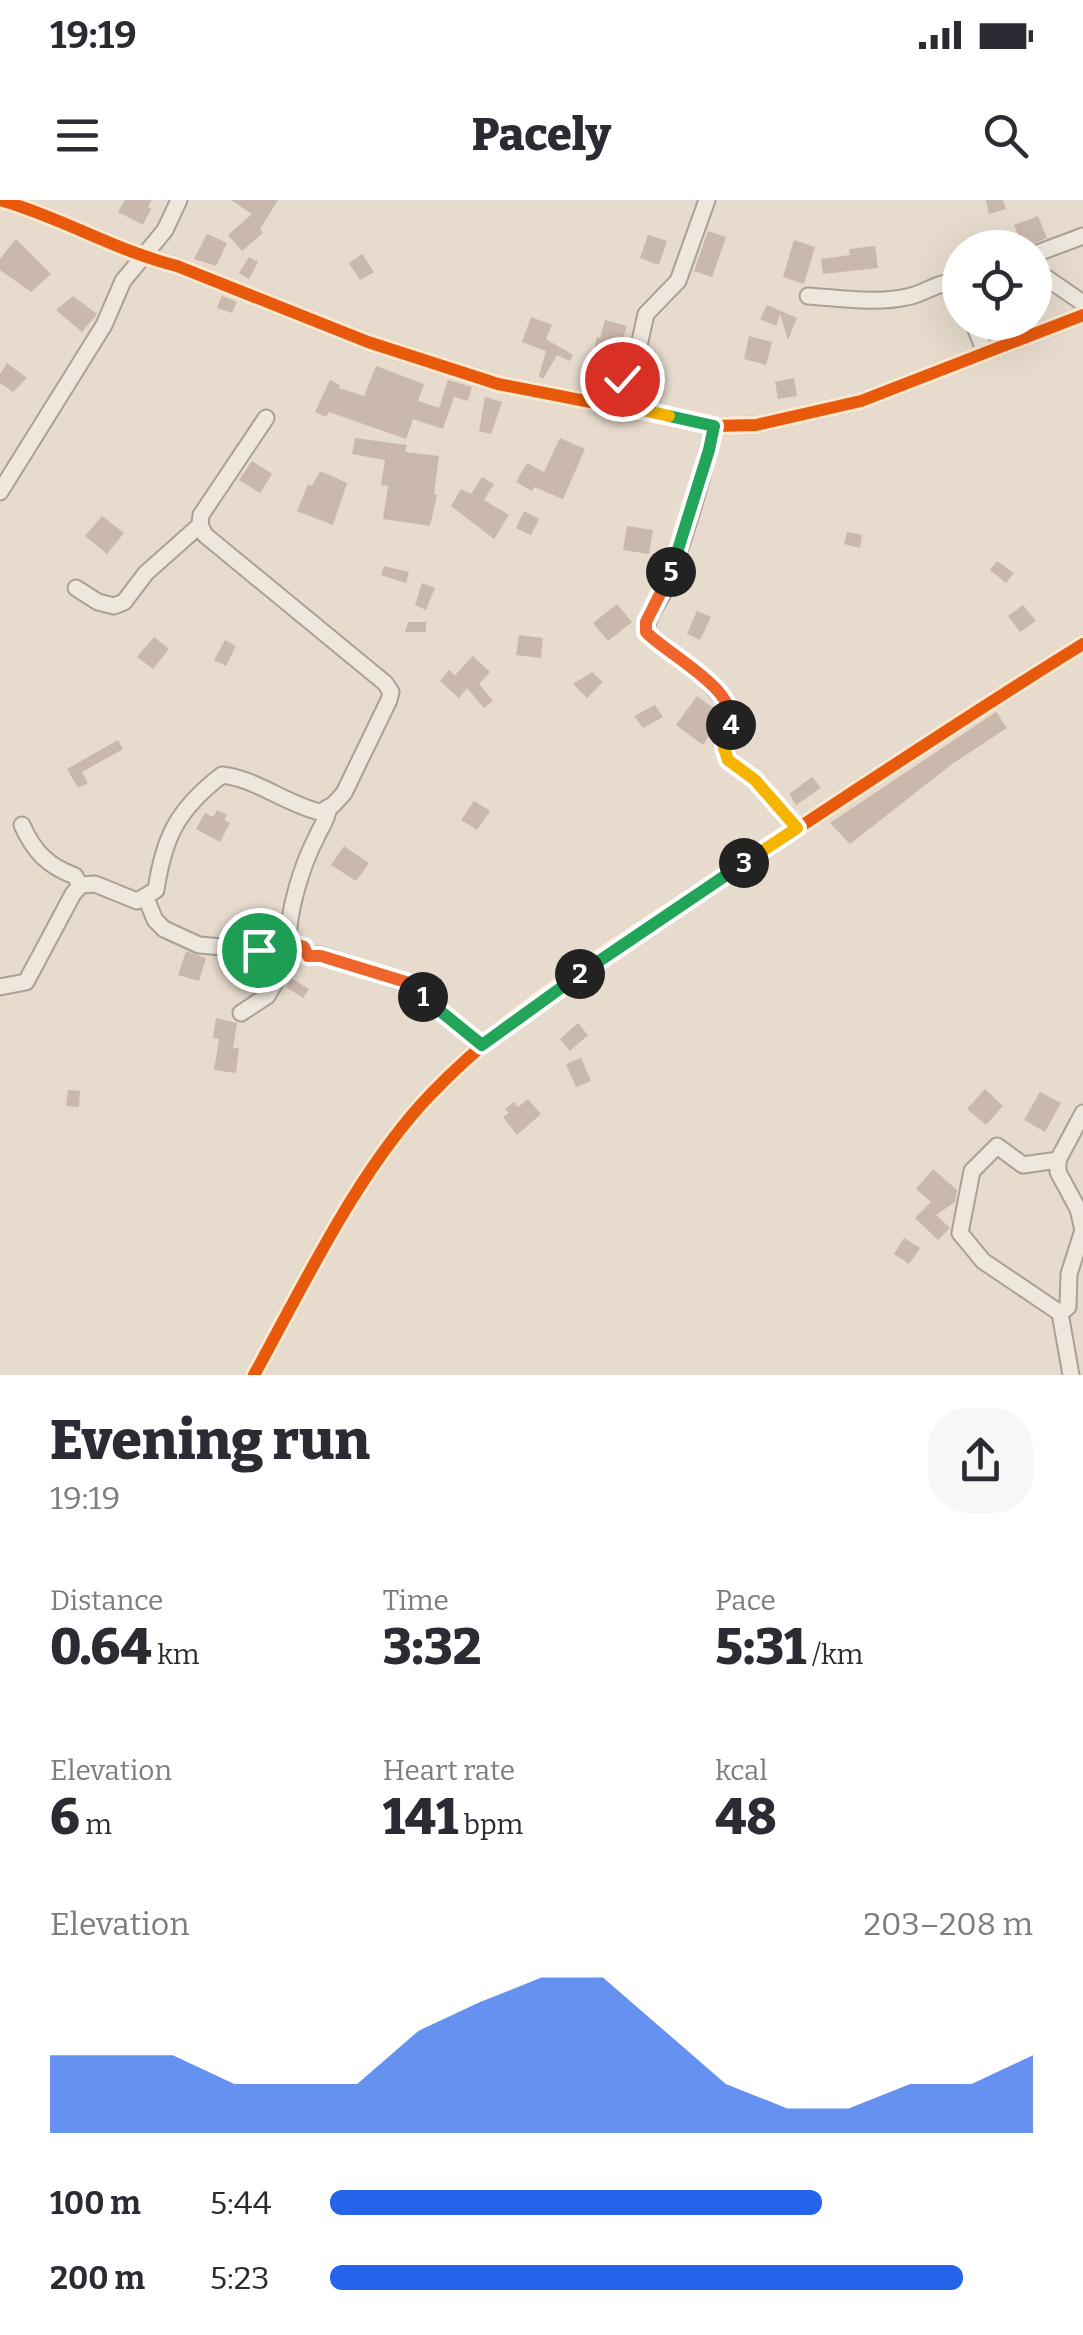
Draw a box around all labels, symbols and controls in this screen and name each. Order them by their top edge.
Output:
text: 19:19 [50,12,137,58]
icon: menu [50,108,105,163]
text: Pacely [472,108,611,162]
icon: search [978,108,1033,163]
map controls [942,230,1052,340]
button: locate [942,230,1052,340]
pin [580,337,665,422]
icon: check [595,352,650,407]
pin: 5 [646,547,696,597]
text: 5 [663,555,679,588]
pin: 4 [706,700,756,750]
text: 4 [722,708,740,741]
pin: 3 [719,838,769,888]
text: 3 [736,846,752,879]
pin [217,908,302,993]
icon: arrive [232,923,287,978]
pin: 2 [555,949,605,999]
text: 2 [572,957,588,990]
pin: 1 [398,972,448,1022]
text: 1 [417,980,429,1013]
text: Evening run [50,1408,370,1474]
button: share [928,1408,1033,1513]
text: 19:19 [50,1479,120,1517]
text: Distance [50,1584,163,1617]
text: Time [383,1584,449,1617]
text: Pace [715,1584,776,1617]
text: 0.64 [50,1617,152,1677]
text: 3:32 [383,1617,481,1677]
text: 5:31 [715,1617,806,1677]
text: km [152,1638,199,1671]
text: /km [806,1638,863,1671]
text: Elevation [50,1754,172,1787]
text: Heart rate [383,1754,515,1787]
text: kcal [715,1754,767,1787]
text: 6 [50,1787,80,1847]
text: 141 [383,1787,458,1847]
text: 48 [715,1787,776,1847]
text: m [80,1808,112,1841]
text: bpm [458,1808,523,1841]
text: Elevation [50,1905,190,1943]
text: 203–208 m [864,1905,1033,1943]
text: 100 m [50,2184,141,2222]
text: 5:44 [210,2184,271,2222]
text: 200 m [50,2259,145,2297]
text: 5:23 [210,2259,270,2297]

